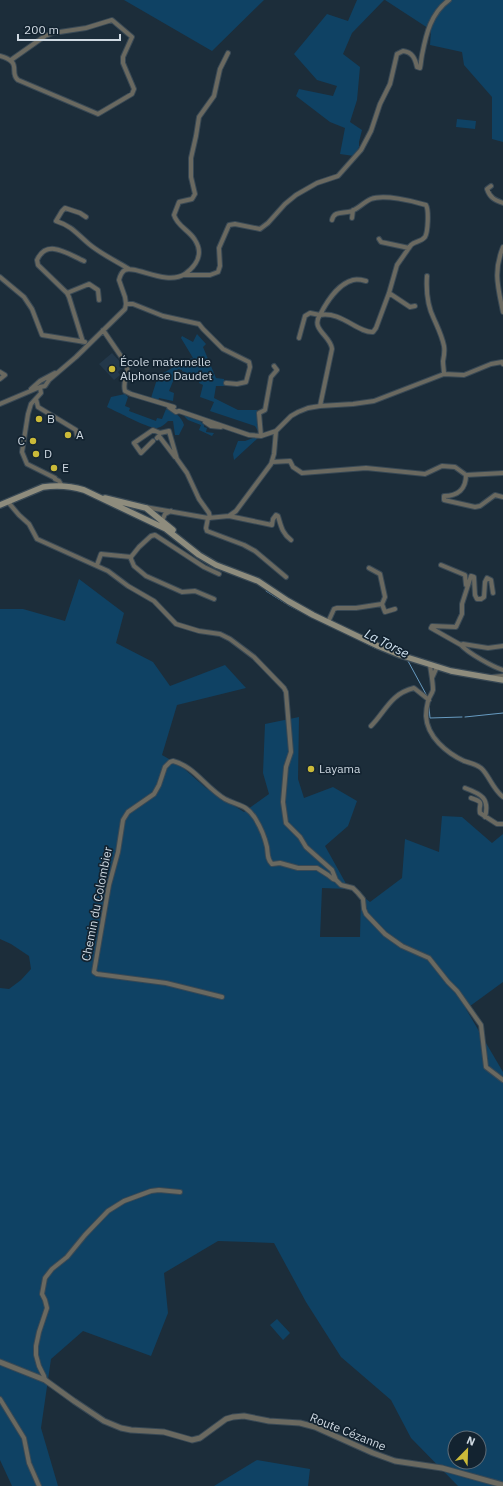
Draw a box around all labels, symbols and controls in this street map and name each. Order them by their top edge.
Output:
scale bar [18,16,120,42]
text: 200 m [24,22,59,37]
place label: École maternelle Alphonse Daudet [120,354,213,383]
marker: École maternelle Alphonse Daudet [107,364,117,374]
place label: B [47,411,55,426]
marker: B [34,414,44,424]
place label: A [76,427,84,442]
marker: A [63,430,73,440]
place label: C [18,433,26,448]
marker: C [28,436,38,446]
place label: D [44,446,52,461]
marker: D [31,449,41,459]
place label: E [62,460,69,475]
marker: E [49,463,59,473]
water label: La Torse [362,625,412,662]
place label: Layama [319,761,361,776]
marker: Layama [306,764,316,774]
street label: Chemin du Colombier [78,845,115,962]
street label: Route Cézanne [308,1409,389,1454]
north arrow [447,1430,487,1470]
text: N [465,1433,477,1449]

